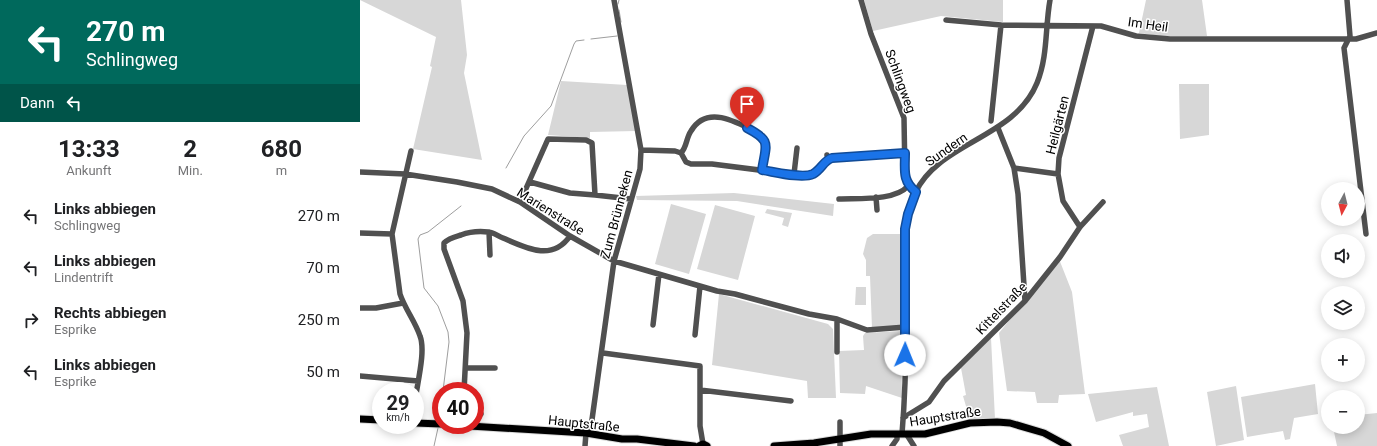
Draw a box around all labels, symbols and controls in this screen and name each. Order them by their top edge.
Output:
street label: Im Heil [1127,14,1169,35]
text: 270 m [86,15,165,48]
icon: left [20,16,72,68]
street label: Schlingweg [882,47,919,115]
text: Schlingweg [86,49,178,70]
pin [730,87,764,128]
icon: left [63,92,85,114]
icon: arrive [736,93,758,115]
text: Dann [20,94,55,112]
street label: Heilgärten [1043,94,1072,156]
street label: Sundern [922,130,970,169]
text: 13:33 [58,135,120,163]
text: 2 [183,135,197,163]
text: 680 [261,135,302,163]
text: Ankunft [66,163,112,178]
text: Min. [178,163,203,178]
text: m [276,163,287,178]
street label: Zum Brünneken [597,168,635,260]
north arrow [1321,182,1365,226]
map controls [1321,182,1365,434]
street label: Marienstraße [514,185,587,238]
text: Links abbiegen [54,200,156,218]
icon: left [20,205,42,227]
text: 270 m [298,207,340,225]
text: Schlingweg [54,218,120,233]
button: sound [1321,234,1365,278]
text: Links abbiegen [54,252,156,270]
icon: left [20,257,42,279]
text: 70 m [306,259,340,277]
text: Lindentrift [54,270,113,285]
street label: Kittelstraße [973,279,1030,338]
button: layers [1321,286,1365,330]
text: Rechts abbiegen [54,304,167,322]
icon: right [20,309,42,331]
text: 250 m [298,311,340,329]
text: Esprike [54,322,96,337]
position arrow [884,334,926,376]
button: + [1321,338,1365,382]
text: Links abbiegen [54,356,156,374]
icon: left [20,361,42,383]
text: 50 m [306,363,340,381]
text: Esprike [54,374,96,389]
speed limit sign: 40 [432,382,484,434]
button: − [1321,390,1365,434]
text: 29 [387,391,409,415]
street label: Hauptstraße [908,403,982,430]
text: km/h [386,412,410,423]
street label: Hauptstraße [547,412,621,435]

